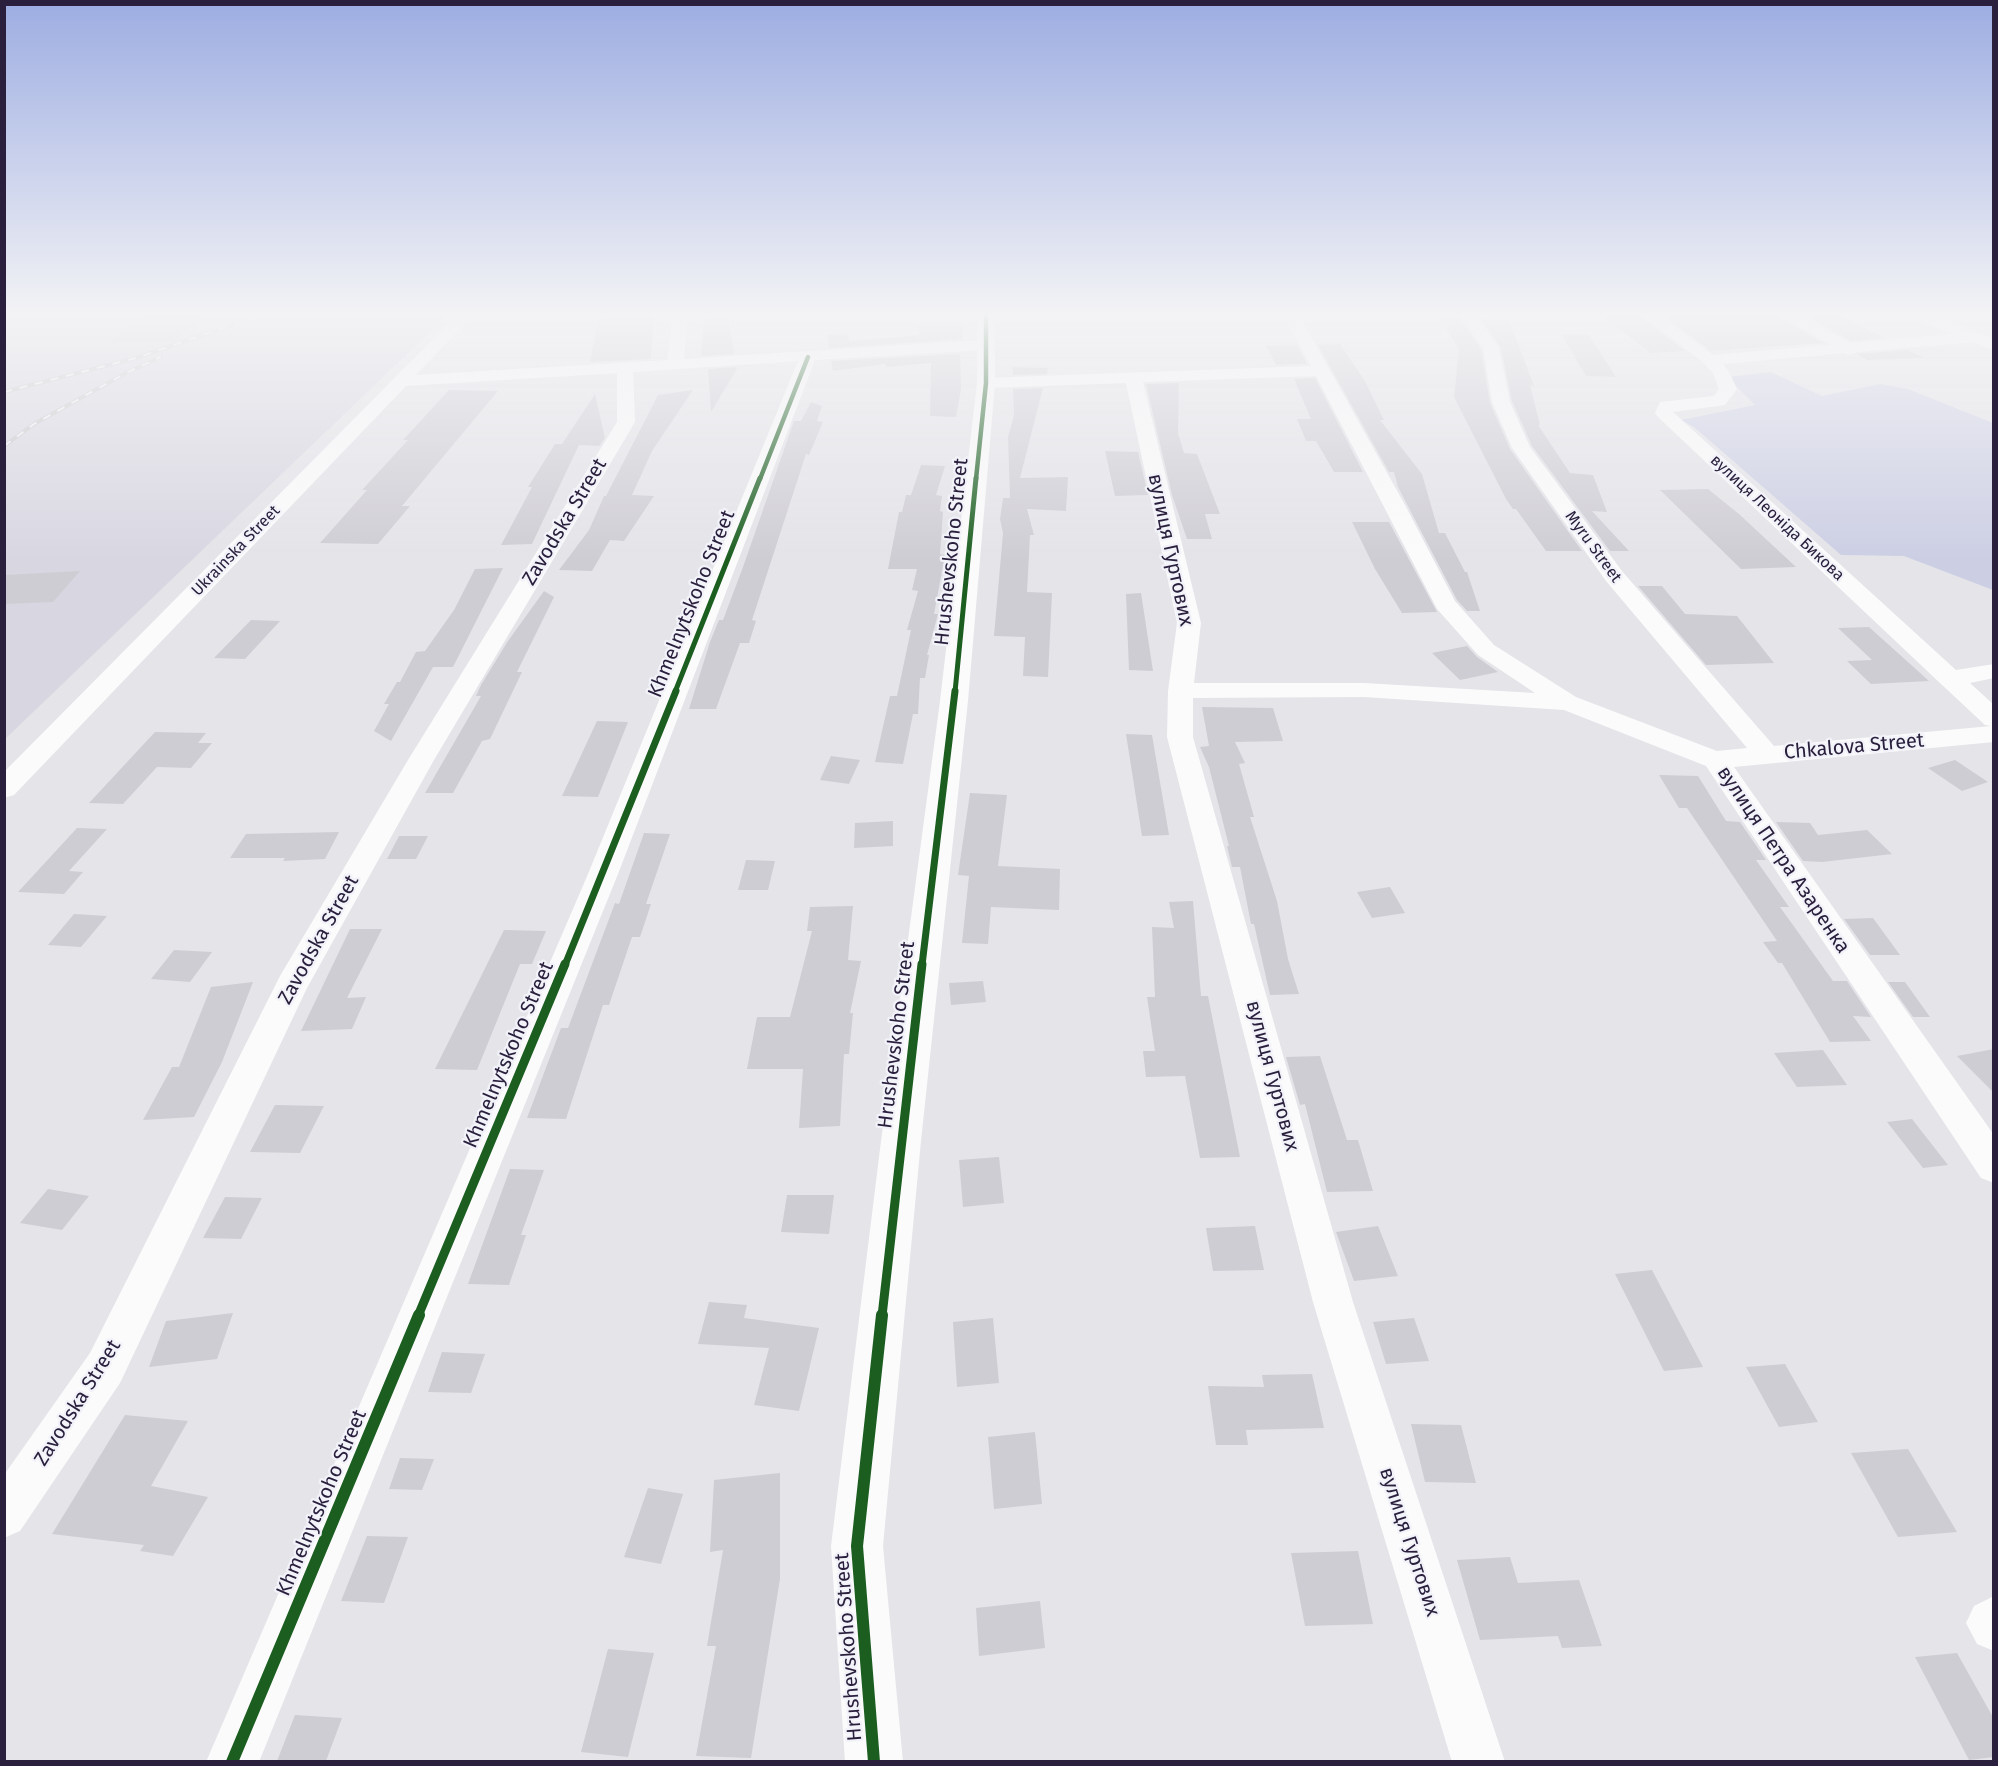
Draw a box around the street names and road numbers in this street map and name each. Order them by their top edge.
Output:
street label: вулиця Леоніда Бикова [1706,451,1848,585]
street label: Zavodska Street [518,454,612,590]
street label: Hrushevskoho Street [930,457,974,647]
street label: вулиця Гуртових [1142,472,1198,628]
street label: Ukrainska Street [188,502,284,600]
street label: Khmelnytskoho Street [643,507,741,701]
street label: Myru Street [1561,508,1625,586]
street label: Chkalova Street [1783,729,1925,765]
street label: вулиця Петра Азаренка [1711,762,1855,958]
street label: Zavodska Street [274,871,364,1009]
street label: Hrushevskoho Street [874,940,920,1130]
street label: Khmelnytskoho Street [459,958,559,1152]
street label: вулиця Гуртових [1240,998,1304,1154]
street label: Zavodska Street [30,1336,126,1470]
street label: Khmelnytskoho Street [272,1406,372,1600]
street label: вулиця Гуртових [1374,1465,1444,1619]
street label: Hrushevskoho Street [830,1552,868,1742]

